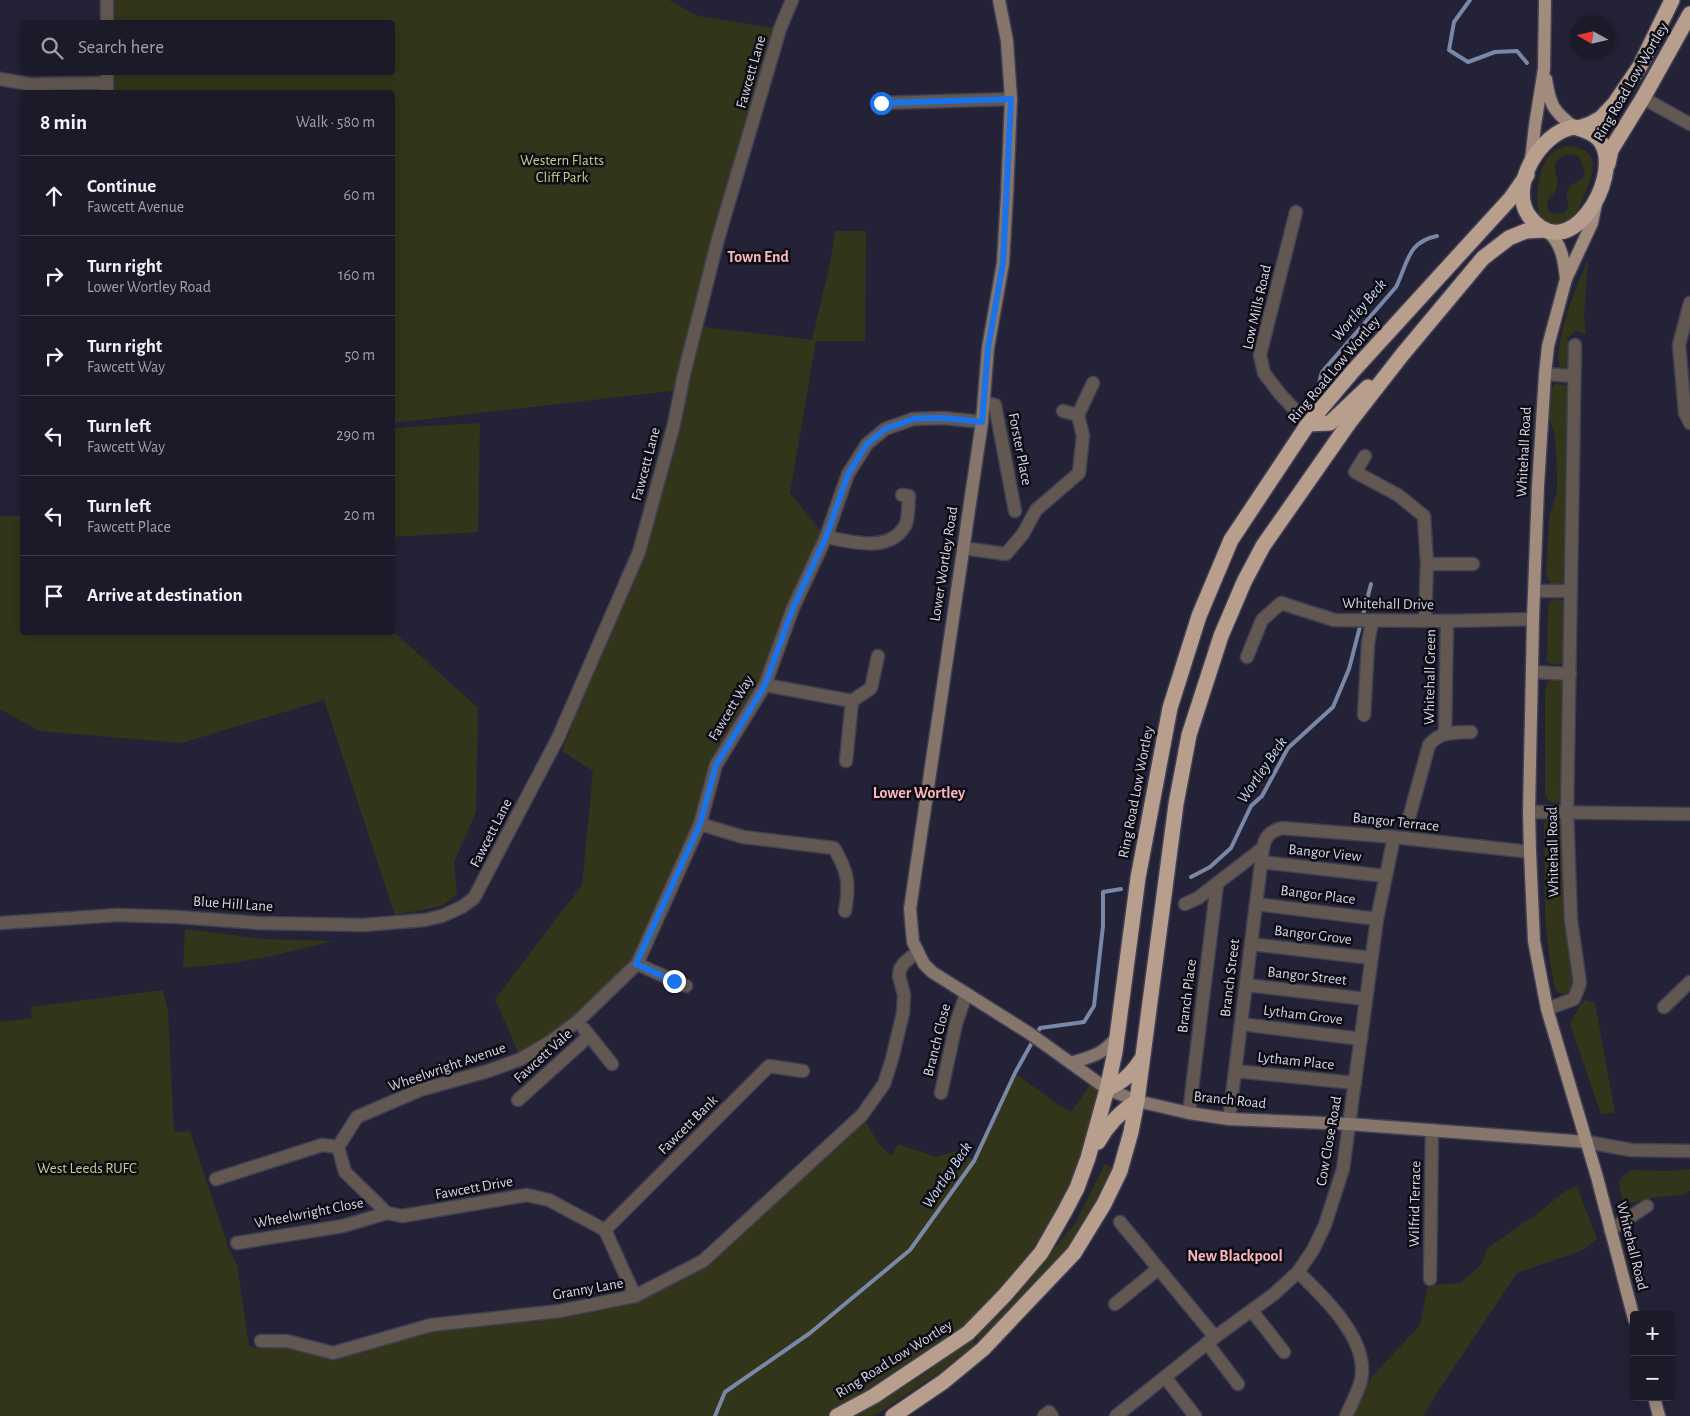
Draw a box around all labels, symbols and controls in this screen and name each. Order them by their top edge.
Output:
north arrow [1570,15,1615,60]
search box [20,20,395,75]
street label: Ring Road Low Wortley [1591,20,1671,144]
icon: search [38,34,66,62]
street label: Fawcett Lane [733,34,769,110]
text: Search here [78,38,164,57]
route start [870,92,893,115]
text: 8 min [40,112,87,133]
text: Walk · 580 m [296,114,375,130]
park label: Western Flatts Cliff Park [520,153,604,185]
text: Continue [87,177,156,196]
icon: ahead [40,182,68,210]
text: 60 m [344,187,375,203]
text: Fawcett Avenue [87,199,184,215]
district label: Town End [727,249,789,265]
text: Turn right [87,257,162,276]
icon: right [40,262,68,290]
street label: Low Mills Road [1240,263,1274,351]
text: 160 m [338,267,375,283]
water label: Wortley Beck [1329,276,1389,344]
text: Lower Wortley Road [87,279,211,295]
street label: Ring Road Low Wortley [1285,313,1383,426]
text: Turn right [87,337,162,356]
icon: right [40,342,68,370]
text: 50 m [344,347,375,363]
text: Fawcett Way [87,359,165,375]
street label: Whitehall Road [1514,406,1534,498]
street label: Forster Place [1006,411,1034,487]
text: Turn left [87,417,151,436]
icon: left [40,422,68,450]
street label: Fawcett Lane [629,426,663,502]
text: 290 m [336,427,375,443]
text: Fawcett Way [87,439,165,455]
text: Turn left [87,497,151,516]
icon: left [40,502,68,530]
street label: Lower Wortley Road [927,505,961,623]
text: 20 m [344,507,375,523]
text: Fawcett Place [87,519,171,535]
icon: arrive [40,582,68,610]
text: Arrive at destination [87,586,243,605]
street label: Whitehall Drive [1342,596,1434,612]
street label: Whitehall Green [1422,629,1438,725]
street label: Fawcett Way [706,672,757,743]
street label: Ring Road Low Wortley [1116,724,1156,859]
water label: Wortley Beck [1234,734,1290,806]
district label: Lower Wortley [873,785,966,802]
street label: Fawcett Lane [467,796,515,870]
street label: Whitehall Road [1545,806,1561,897]
street label: Bangor Terrace [1352,810,1440,834]
street label: Bangor View [1288,842,1362,864]
street label: Bangor Place [1280,883,1356,907]
street label: Blue Hill Lane [192,894,274,914]
street label: Bangor Grove [1273,923,1353,947]
street label: Branch Street [1218,938,1242,1018]
street label: Branch Place [1175,958,1199,1034]
street label: Bangor Street [1267,964,1348,988]
route end [663,970,686,993]
street label: Branch Close [921,1002,953,1078]
street label: Lytham Grove [1262,1003,1344,1027]
street label: Fawcett Vale [511,1026,575,1086]
street label: Wheelwright Avenue [386,1040,508,1094]
street label: Lytham Place [1257,1050,1335,1073]
street label: Branch Road [1193,1089,1267,1111]
street label: Fawcett Bank [656,1092,721,1157]
street label: Cow Close Road [1314,1095,1344,1187]
water label: Wortley Beck [919,1139,975,1211]
park label: West Leeds RUFC [37,1161,137,1176]
street label: Wilfrid Terrace [1407,1161,1423,1247]
street label: Fawcett Drive [434,1174,514,1202]
street label: Wheelwright Close [253,1195,365,1231]
street label: Whitehall Road [1614,1200,1650,1292]
district label: New Blackpool [1187,1248,1283,1264]
street label: Granny Lane [551,1275,625,1303]
map controls [1630,1311,1675,1401]
button: + [1630,1311,1675,1356]
street label: Ring Road Low Wortley [833,1317,955,1401]
button: − [1630,1356,1675,1401]

